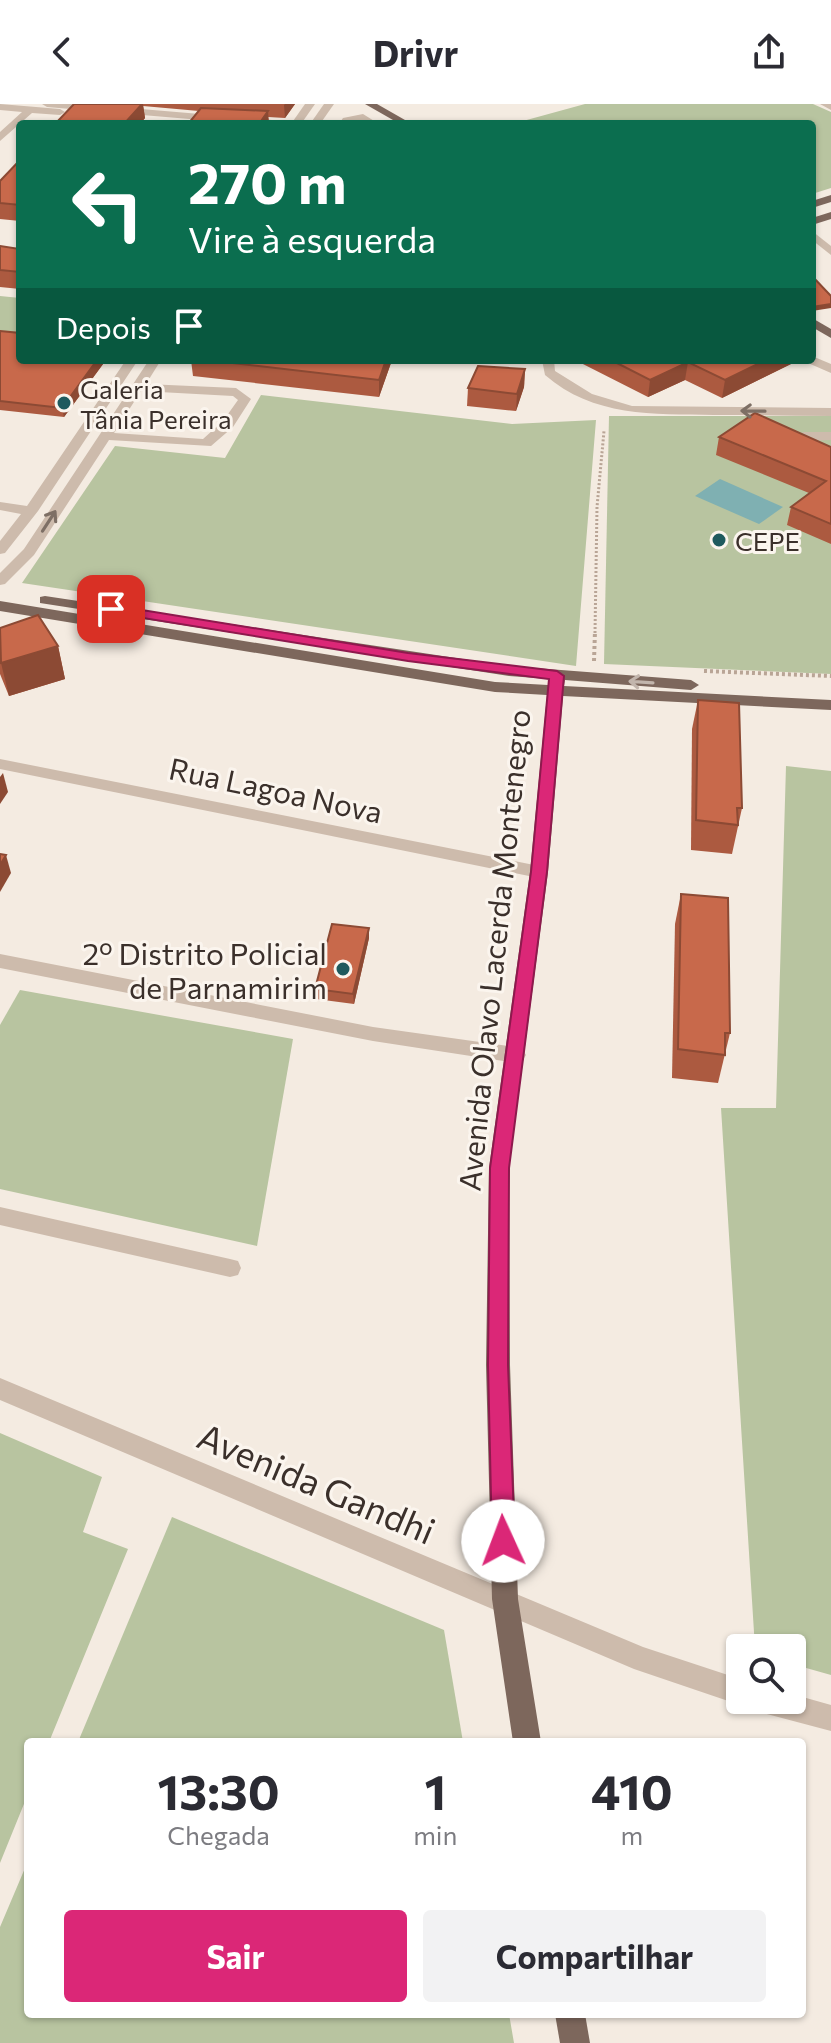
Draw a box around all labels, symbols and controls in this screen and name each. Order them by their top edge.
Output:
icon: back [40,30,84,74]
text: Drivr [373,30,458,74]
icon: share [747,30,791,74]
text: 270 m [188,147,347,216]
icon: left [56,152,160,256]
text: Vire à esquerda [188,216,436,260]
icon: arrive [167,304,211,348]
text: Depois [56,308,151,345]
place label: Galeria Tânia Pereira [80,373,232,434]
marker: Galeria Tânia Pereira [55,394,73,412]
one-way arrow [740,403,767,419]
one-way arrow [41,511,58,533]
place label: CEPE [735,525,800,556]
marker: CEPE [710,531,728,549]
pin [77,575,145,643]
icon: arrive [89,587,133,631]
one-way arrow [628,674,655,689]
street label: Avenida Olavo Lacerda Montenegro [449,707,537,1193]
street label: Rua Lagoa Nova [166,748,386,830]
place label: 2º Distrito Policial de Parnamirim [82,934,327,1005]
marker: 2º Distrito Policial de Parnamirim [334,960,352,978]
street label: Avenida Gandhi [192,1412,442,1552]
position arrow [461,1499,545,1583]
map controls [726,1634,806,1714]
button: search [726,1634,806,1714]
text: 13:30 [157,1761,280,1820]
text: 1 [424,1761,446,1820]
text: 410 [591,1761,673,1820]
text: Chegada [167,1819,270,1850]
text: min [413,1819,457,1850]
text: m [620,1819,643,1850]
button: Sair [64,1910,407,2002]
button: Compartilhar [423,1910,766,2002]

